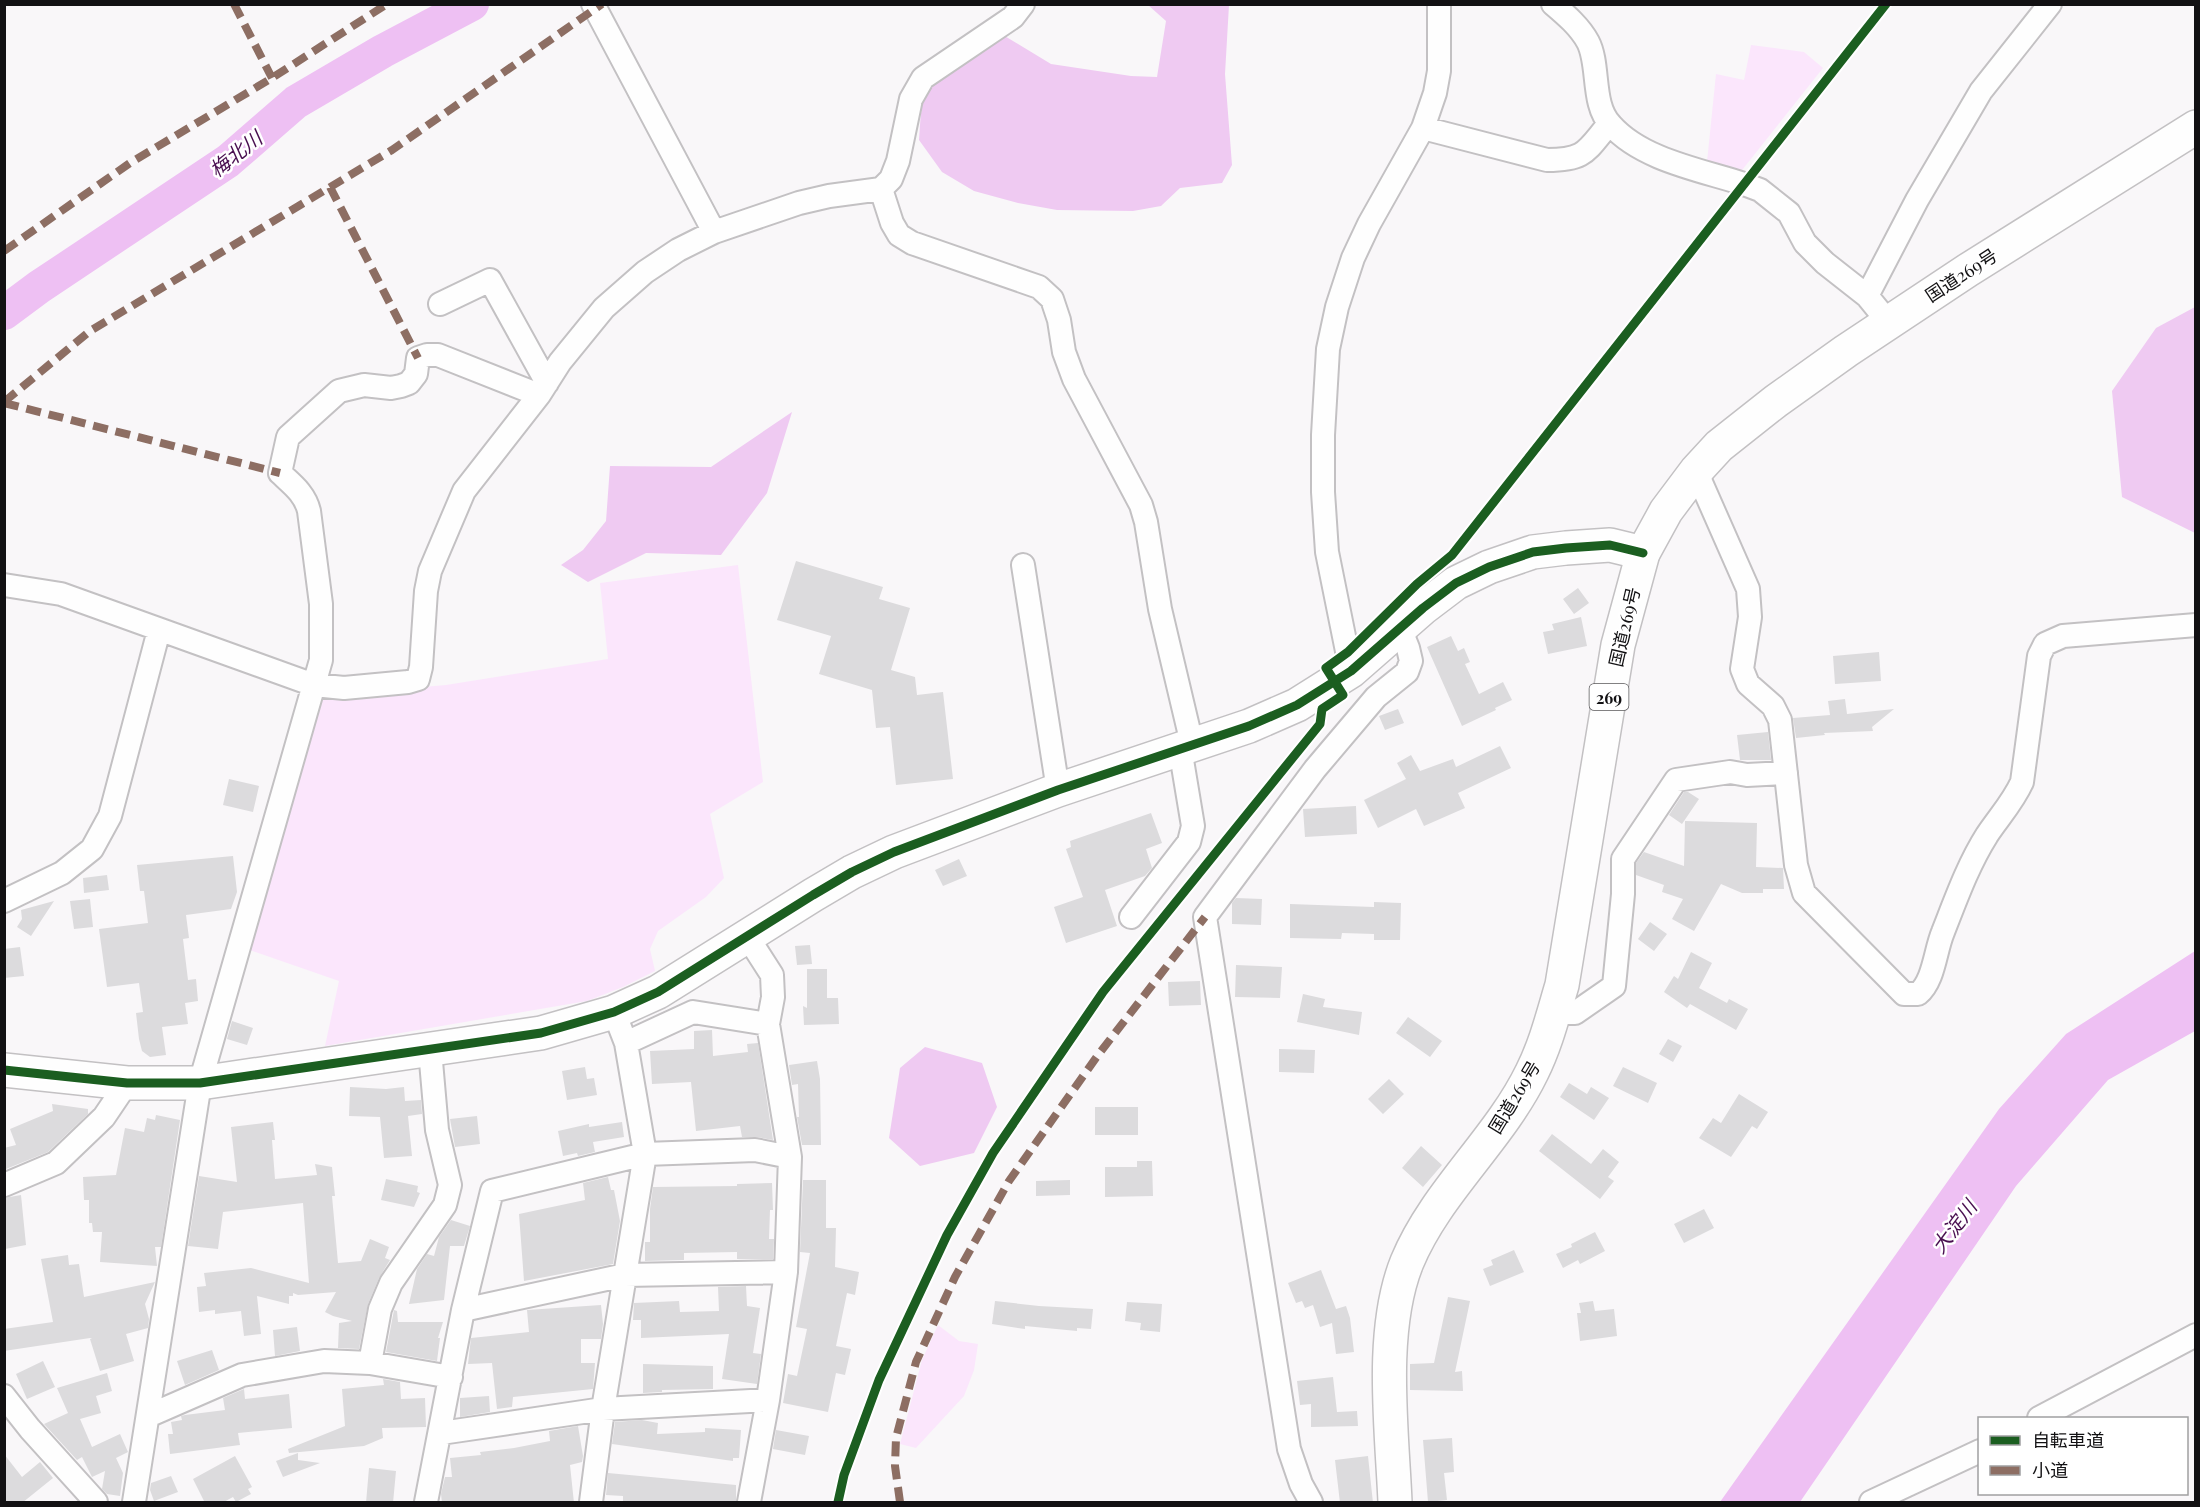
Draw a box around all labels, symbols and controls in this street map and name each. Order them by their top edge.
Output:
water label: 梅北川 [203,123,269,182]
street label: 国道269号 [1920,243,2002,307]
street label: 国道269号 [1603,585,1645,669]
road number: 269 [1590,684,1628,710]
street label: 国道269号 [1483,1056,1545,1138]
water label: 大淀川 [1924,1192,1983,1258]
legend [1978,1417,2188,1495]
text: 自転車道 [2032,1428,2104,1452]
text: 小道 [2032,1458,2068,1482]

